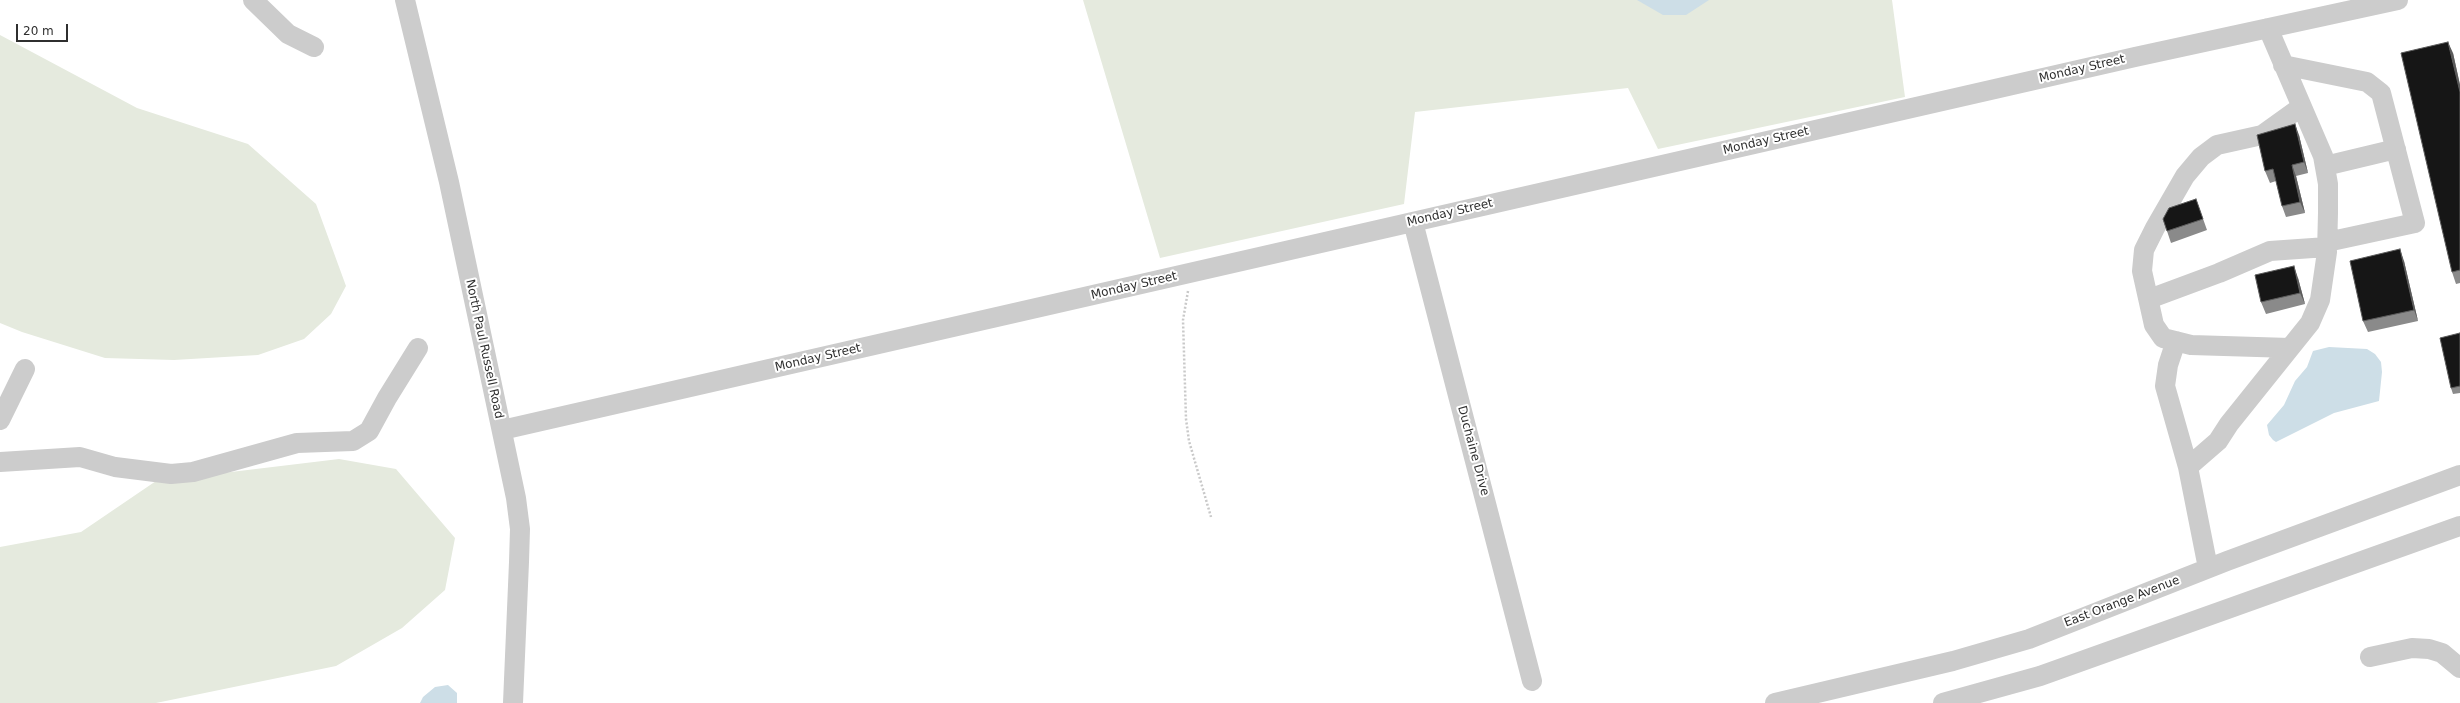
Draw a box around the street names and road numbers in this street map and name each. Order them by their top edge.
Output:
street label: Monday Street [2038,52,2126,86]
street label: Monday Street [1722,124,1810,158]
street label: Monday Street [1406,196,1494,230]
street label: Monday Street [1090,269,1178,303]
street label: North Paul Russell Road [462,278,506,420]
street label: Monday Street [774,341,862,375]
street label: Duchaine Drive [1454,404,1492,498]
street label: East Orange Avenue [2062,573,2182,631]

